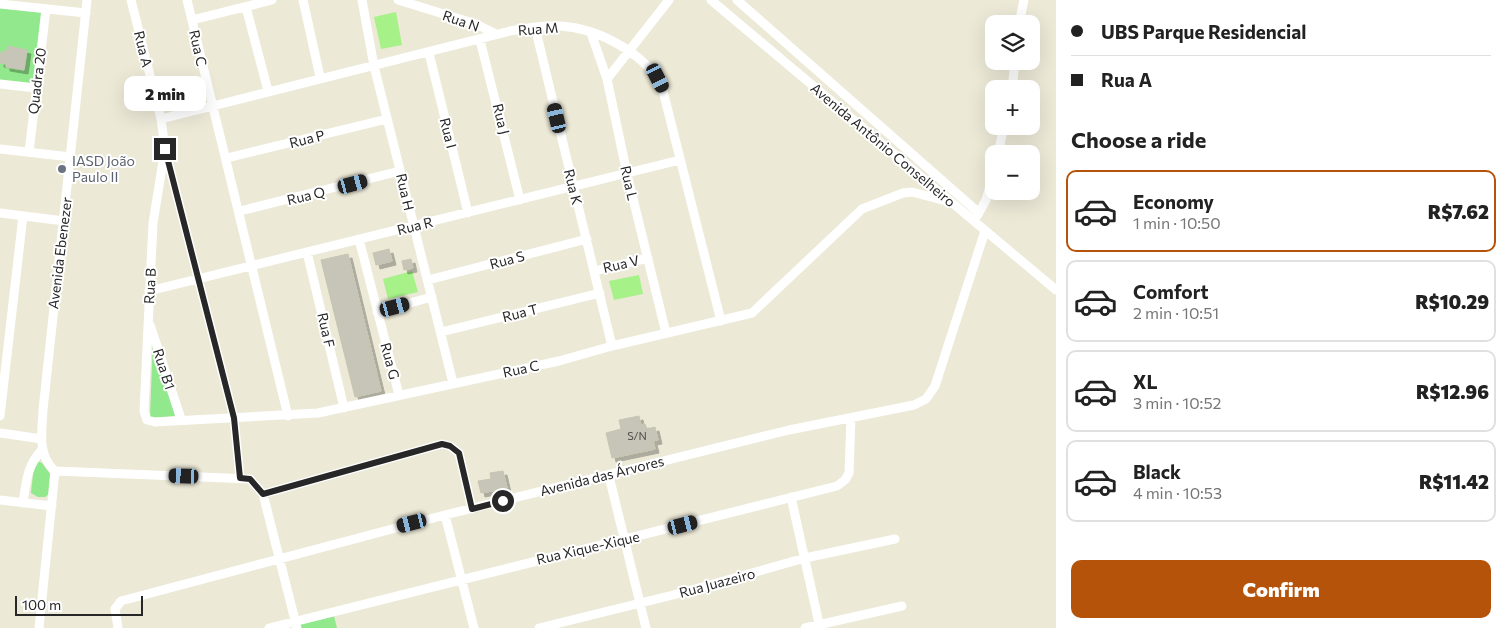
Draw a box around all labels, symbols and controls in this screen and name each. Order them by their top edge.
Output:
street label: Rua N [441,6,482,35]
map controls [985,15,1040,200]
button: layers [985,15,1040,70]
street label: Rua M [517,19,559,38]
text: UBS Parque Residencial [1101,20,1306,43]
street label: Rua C [186,28,211,68]
street label: Rua A [131,29,156,69]
street label: Quadra 20 [24,47,49,115]
car [644,61,671,95]
text: Rua A [1101,68,1152,91]
callout: 2 min [124,76,206,112]
street label: Avenida Antônio Conselheiro [808,79,959,210]
button: + [985,80,1040,135]
text: 2 min [145,84,185,103]
street label: Rua J [489,102,514,136]
car [546,102,567,134]
street label: Rua I [436,116,460,150]
street label: Rua P [287,126,327,151]
text: Choose a ride [1071,126,1206,153]
route end [154,138,176,160]
button: − [985,145,1040,200]
place label: IASD João Paulo II [72,152,135,185]
marker: IASD João Paulo II [56,163,68,175]
street label: Rua L [617,164,642,202]
street label: Rua K [561,167,586,207]
street label: Rua H [393,172,418,212]
car [336,173,369,195]
street label: Rua Q [285,183,327,208]
icon: car [1073,189,1118,234]
text: Economy [1133,190,1214,213]
street label: Avenida Ebenezer [44,196,75,310]
text: R$7.62 [1428,200,1489,223]
street label: Rua R [395,213,435,238]
text: 1 min · 10:50 [1133,213,1221,232]
street label: Rua S [488,247,526,272]
street label: Rua V [601,251,641,276]
street label: Rua B [140,267,159,304]
icon: car [1073,279,1118,324]
text: Comfort [1133,280,1209,303]
text: R$10.29 [1415,290,1489,313]
car [378,296,411,318]
street label: Rua T [500,300,539,325]
text: 2 min · 10:51 [1133,303,1219,322]
street label: Rua F [314,311,339,349]
street label: Rua G [377,341,404,381]
street label: Rua B1 [150,346,179,392]
street label: Rua C [501,356,541,381]
icon: car [1073,369,1118,414]
text: XL [1133,370,1158,393]
text: R$12.96 [1416,380,1489,403]
text: 3 min · 10:52 [1133,393,1221,412]
house number: S/N [627,429,647,442]
street label: Avenida das Árvores [538,452,666,499]
icon: car [1073,459,1118,504]
text: Black [1133,460,1181,483]
car [168,468,199,484]
text: R$11.42 [1419,470,1489,493]
text: 4 min · 10:53 [1133,483,1222,502]
route start [492,490,514,512]
car [395,512,428,534]
car [666,514,699,536]
street label: Rua Xique-Xique [535,527,641,568]
button: Confirm [1071,560,1491,618]
street label: Rua Juazeiro [677,564,757,601]
scale bar [15,593,142,616]
text: 100 m [22,596,61,613]

